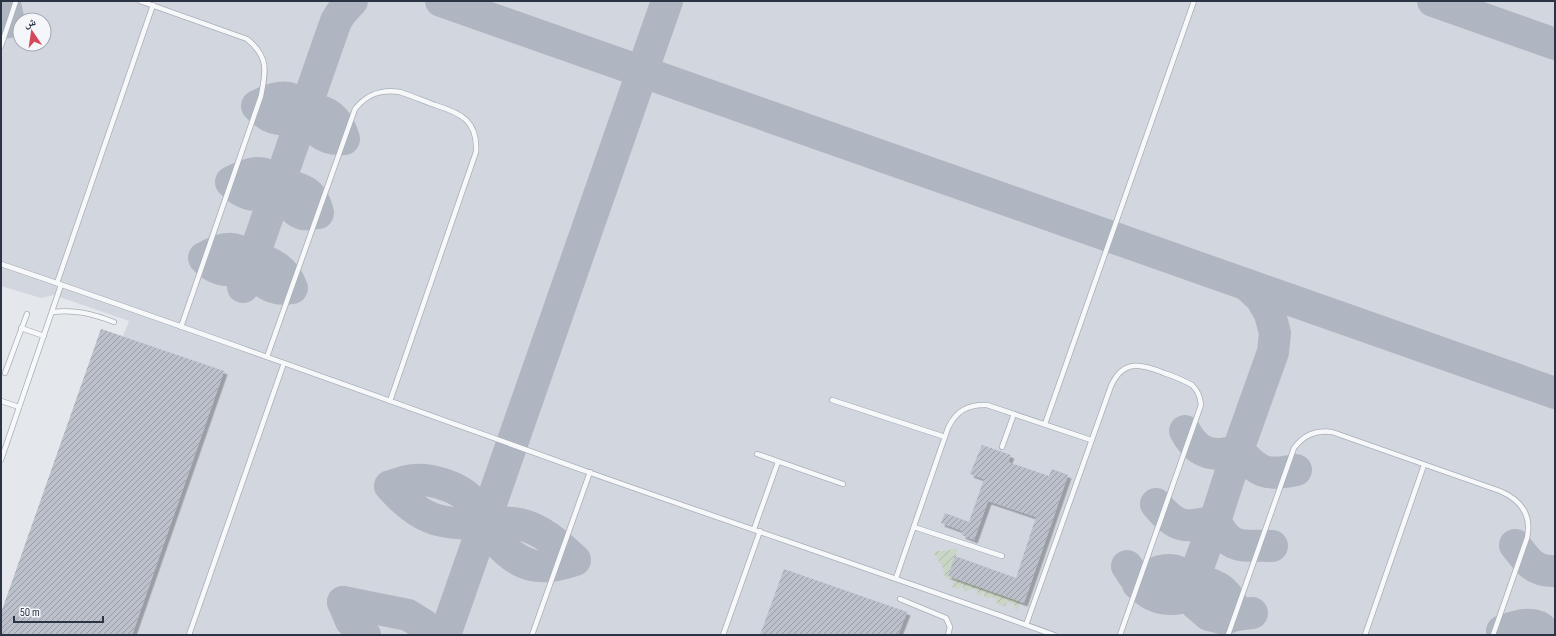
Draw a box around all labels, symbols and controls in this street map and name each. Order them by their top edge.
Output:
north arrow [12,12,52,52]
text: ش [23,15,38,31]
scale bar [14,598,103,624]
text: 50 m [20,605,40,620]

